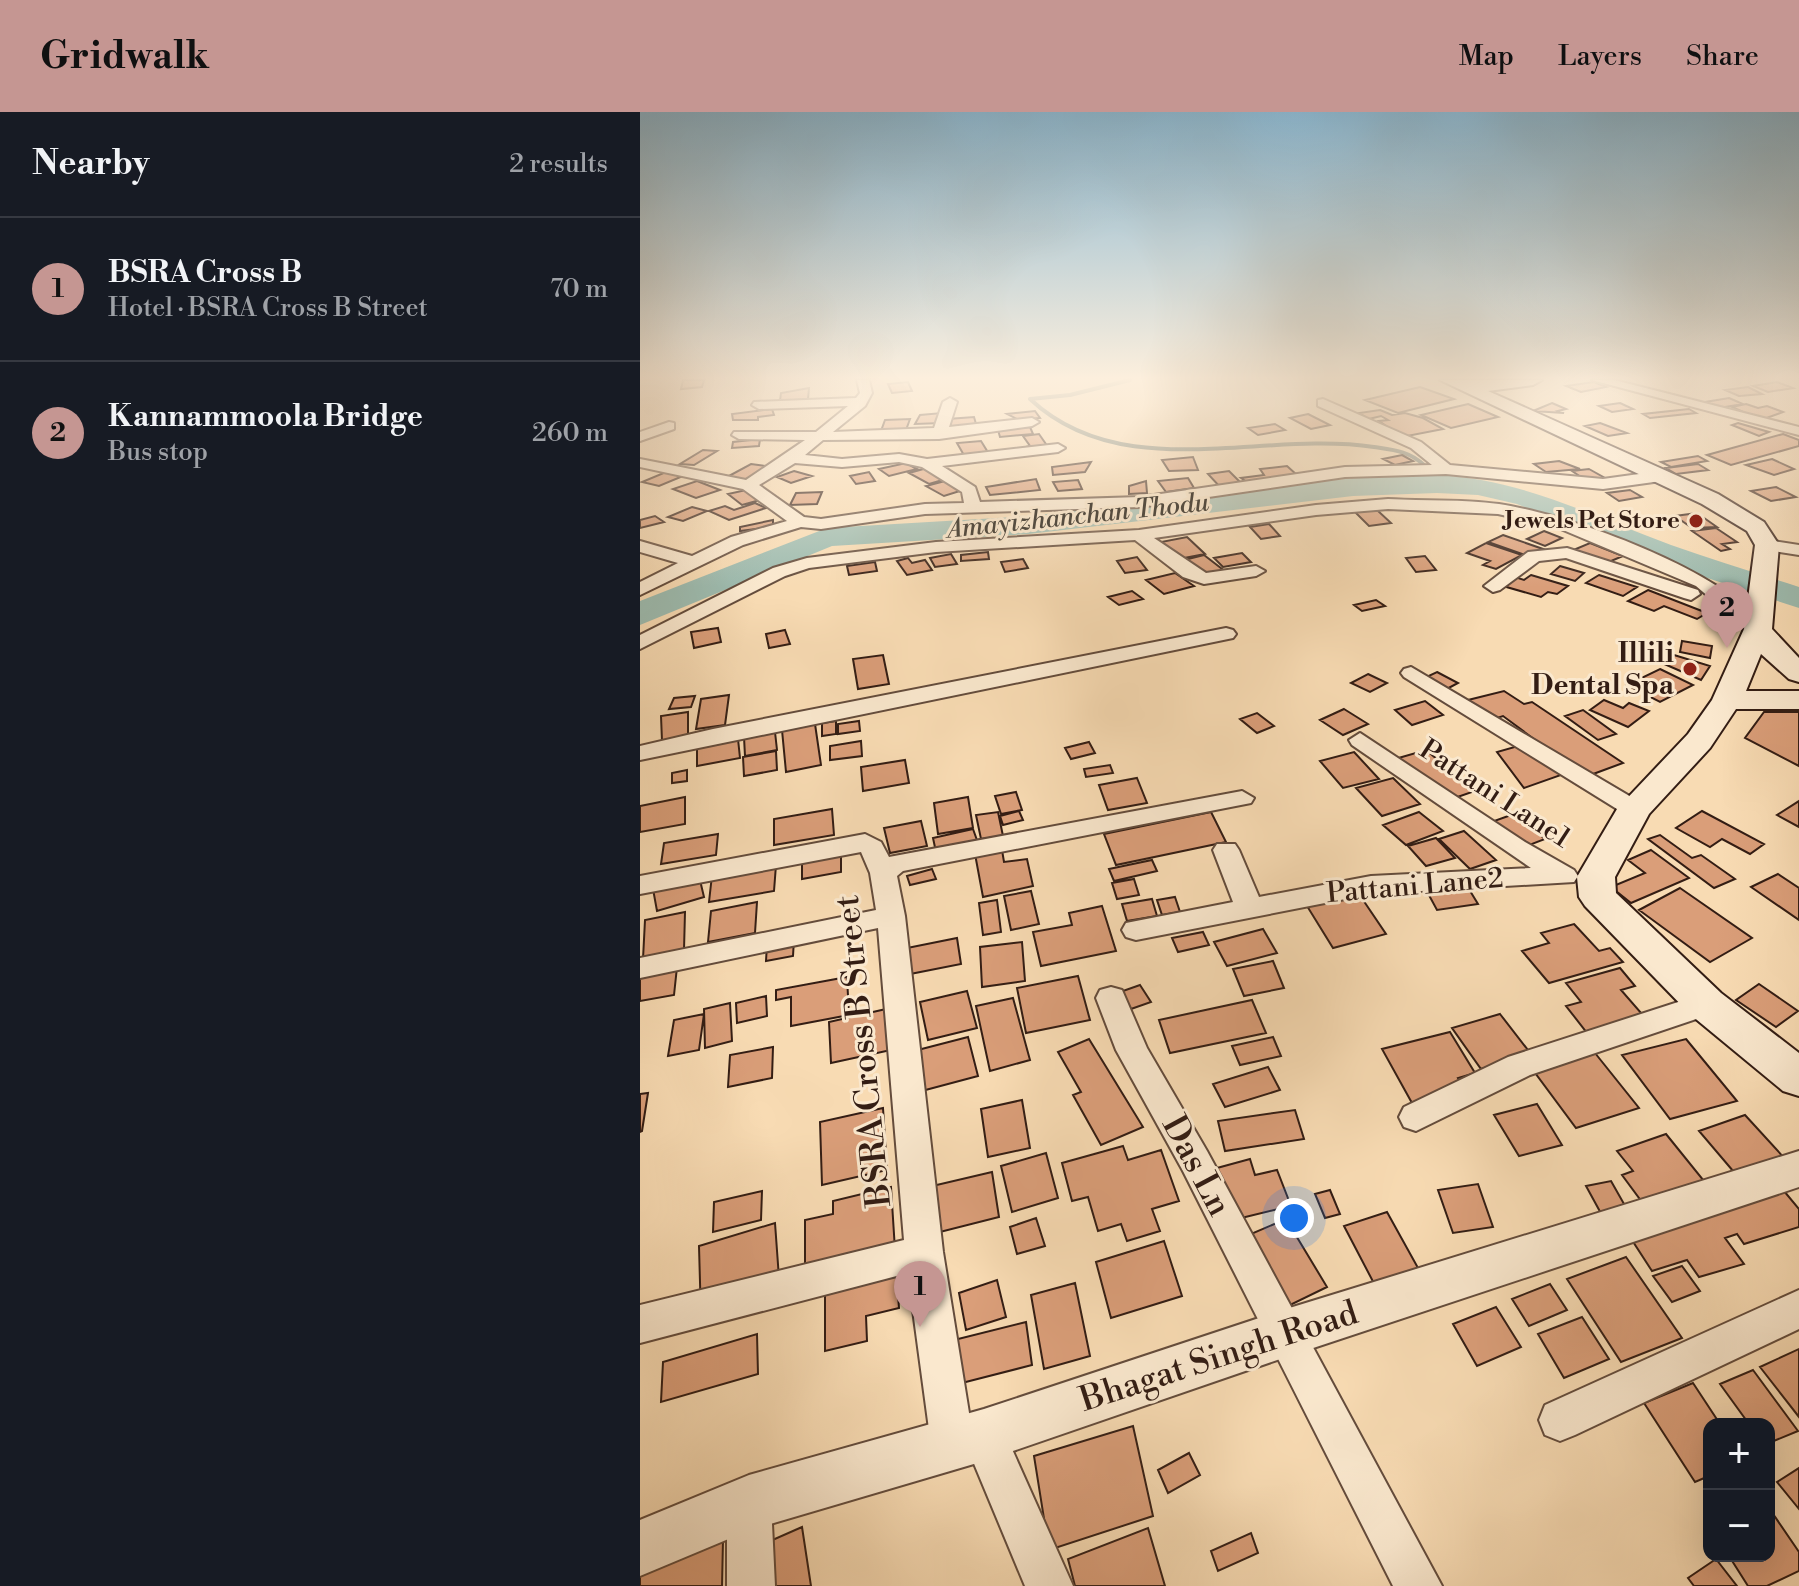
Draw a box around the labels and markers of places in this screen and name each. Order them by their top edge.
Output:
place label: Jewels Pet Store [1501,506,1680,536]
marker: Jewels Pet Store [1687,512,1705,530]
pin: 2 [1701,582,1753,648]
place label: Illili Dental Spa [1531,636,1675,703]
marker: Illili Dental Spa [1681,660,1699,678]
pin: 1 [894,1261,946,1327]

